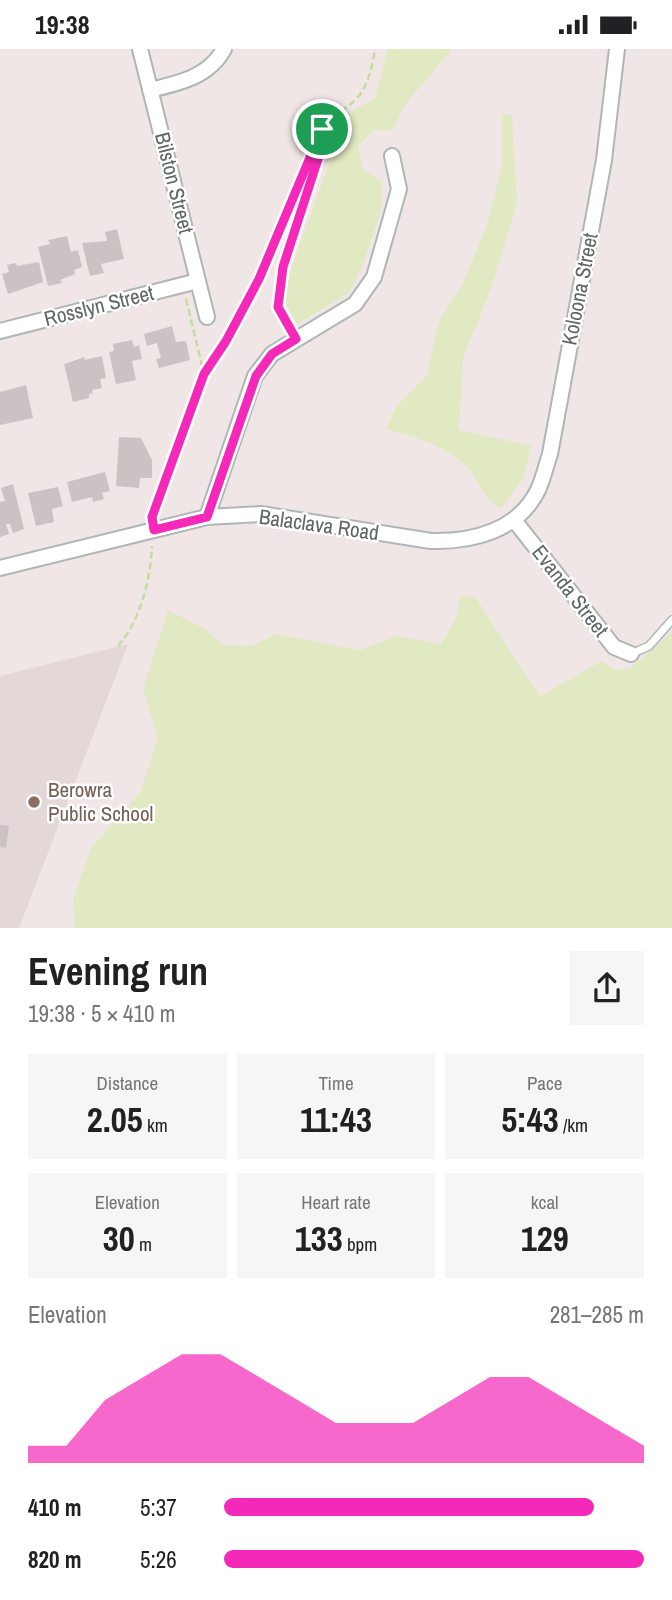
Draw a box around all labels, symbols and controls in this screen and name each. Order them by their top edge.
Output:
text: 19:38 [35,7,90,42]
pin [292,99,352,159]
icon: arrive [303,110,341,148]
street label: Bilston Street [148,129,201,237]
street label: Koloona Street [554,230,605,348]
street label: Rosslyn Street [41,278,157,333]
street label: Balaclava Road [257,502,381,547]
street label: Evanda Street [525,539,616,643]
place label: Berowra Public School [48,775,153,828]
marker: Berowra Public School [26,794,42,810]
text: Evening run [28,946,208,997]
button: share [570,951,644,1025]
text: 19:38 · 5 × 410 m [28,998,175,1029]
text: Distance [97,1070,158,1096]
text: Time [318,1070,354,1096]
text: Pace [527,1070,562,1096]
text: 2.05 [87,1096,143,1143]
text: 11:43 [300,1096,372,1143]
text: 5:43 [501,1096,559,1143]
text: km [143,1112,168,1138]
text: /km [559,1112,588,1138]
text: Elevation [95,1189,160,1215]
text: Heart rate [301,1189,371,1215]
text: kcal [531,1189,559,1215]
text: 30 [103,1215,135,1262]
text: 133 [295,1215,343,1262]
text: 129 [521,1215,569,1262]
text: m [135,1231,152,1257]
text: bpm [343,1231,377,1257]
text: Elevation [28,1299,107,1330]
text: 281–285 m [550,1299,644,1330]
text: 410 m [28,1492,81,1523]
text: 5:37 [140,1492,177,1523]
text: 820 m [28,1544,81,1575]
text: 5:26 [140,1544,177,1575]

